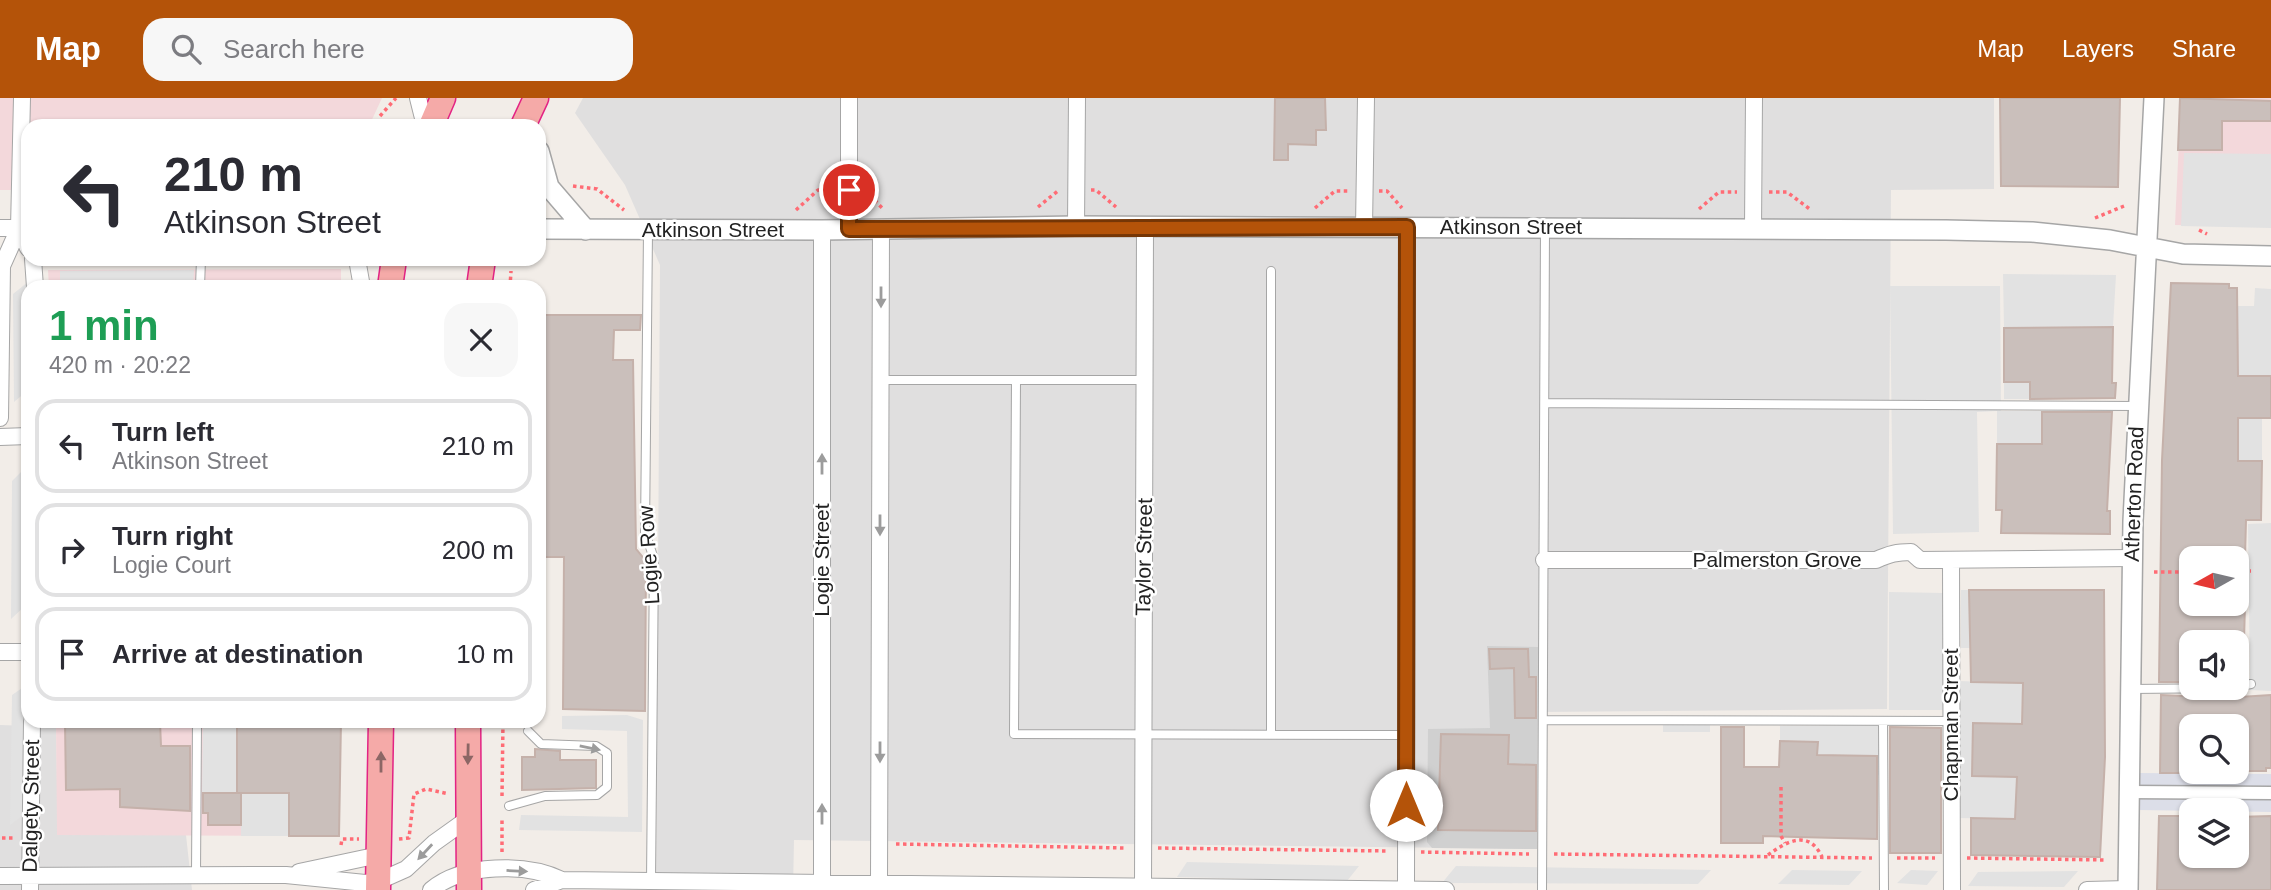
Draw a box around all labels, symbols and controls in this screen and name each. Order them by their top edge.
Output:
search box [143,18,633,81]
text: Map [35,30,101,67]
icon: search [167,30,205,68]
text: Search here [223,34,365,64]
text: Map [1977,35,2024,62]
text: Layers [2062,35,2134,62]
text: Share [2172,35,2236,62]
icon: left [49,147,140,238]
text: 210 m [164,147,303,201]
pin [819,160,879,220]
icon: arrive [830,171,868,209]
text: Atkinson Street [164,204,381,240]
street label: Atkinson Street [1440,215,1582,238]
street label: Atkinson Street [642,218,784,241]
one-way arrow [875,286,887,308]
text: 1 min [49,302,159,349]
button: close [444,303,518,377]
text: 420 m · 20:22 [49,352,191,378]
text: Turn left [112,417,214,447]
street label: Atherton Road [2120,426,2147,562]
icon: left [53,427,91,465]
text: 210 m [442,431,514,461]
text: Atkinson Street [112,448,268,474]
one-way arrow [816,453,828,475]
street label: Taylor Street [1131,498,1156,616]
street label: Logie Street [810,503,833,617]
street label: Logie Row [634,504,663,605]
one-way arrow [874,514,886,536]
text: Turn right [112,521,233,551]
icon: right [53,531,91,569]
text: 200 m [442,535,514,565]
north arrow [2179,546,2249,616]
map controls [2179,546,2249,868]
street label: Palmerston Grove [1692,548,1862,571]
text: Logie Court [112,552,231,578]
button: sound [2179,630,2249,700]
icon: arrive [53,635,91,673]
text: Arrive at destination [112,639,363,669]
text: 10 m [456,639,514,669]
street label: Chapman Street [1939,648,1962,801]
button: search [2179,714,2249,784]
street label: Dalgety Street [18,739,43,873]
one-way arrow [874,741,886,763]
one-way arrow [462,743,474,765]
one-way arrow [580,743,602,754]
one-way arrow [375,751,387,773]
position arrow [1369,768,1443,842]
button: layers [2179,798,2249,868]
one-way arrow [816,803,828,825]
one-way arrow [418,843,434,860]
one-way arrow [506,866,528,877]

